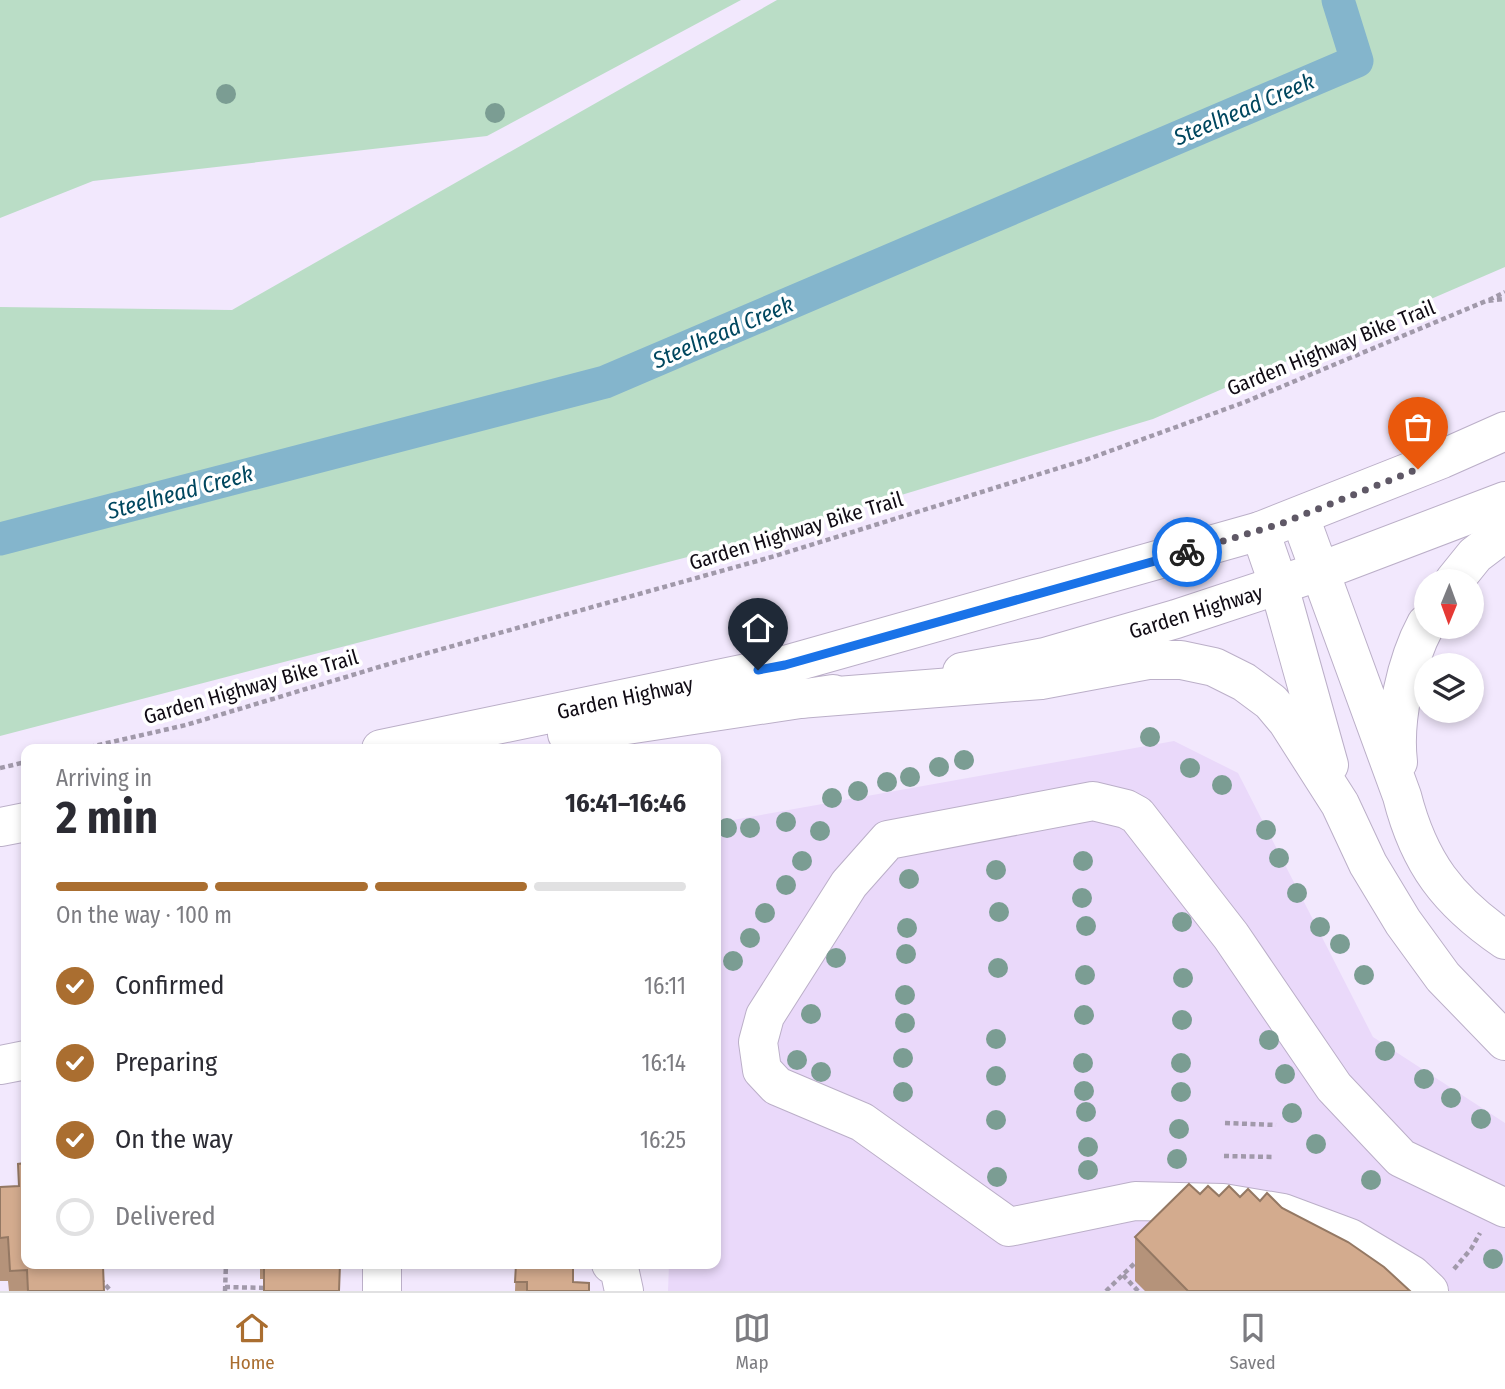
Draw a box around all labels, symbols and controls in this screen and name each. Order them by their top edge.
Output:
water label: Steelhead Creek [1169,67,1318,152]
water label: Steelhead Creek [648,290,797,375]
street label: Garden Highway Bike Trail [1223,294,1439,402]
pin [1388,397,1448,469]
icon: bag [1399,408,1437,446]
water label: Steelhead Creek [103,459,256,525]
street label: Garden Highway Bike Trail [686,486,906,576]
courier [1152,517,1222,587]
icon: bike [1168,533,1206,571]
north arrow [1414,569,1484,639]
map controls [1414,569,1484,723]
street label: Garden Highway [1126,579,1267,645]
pin [728,598,788,670]
icon: home [739,609,777,647]
street label: Garden Highway Bike Trail [141,644,362,730]
button: layers [1414,653,1484,723]
street label: Garden Highway [555,671,696,725]
text: Arriving in [56,764,152,792]
text: 16:41–16:46 [565,788,686,819]
text: 2 min [56,790,158,845]
text: On the way · 100 m [56,901,232,929]
icon: check [56,967,94,1005]
text: Confirmed [115,970,225,1001]
text: 16:11 [644,972,686,1000]
icon: check [56,1044,94,1082]
text: Preparing [115,1047,217,1078]
text: 16:14 [642,1049,686,1077]
icon: check [56,1121,94,1159]
text: On the way [115,1124,233,1155]
text: 16:25 [640,1126,686,1154]
text: Delivered [115,1201,216,1232]
tab: Home [229,1309,275,1374]
tab: Map [733,1309,771,1374]
tab: Saved [1229,1309,1276,1374]

